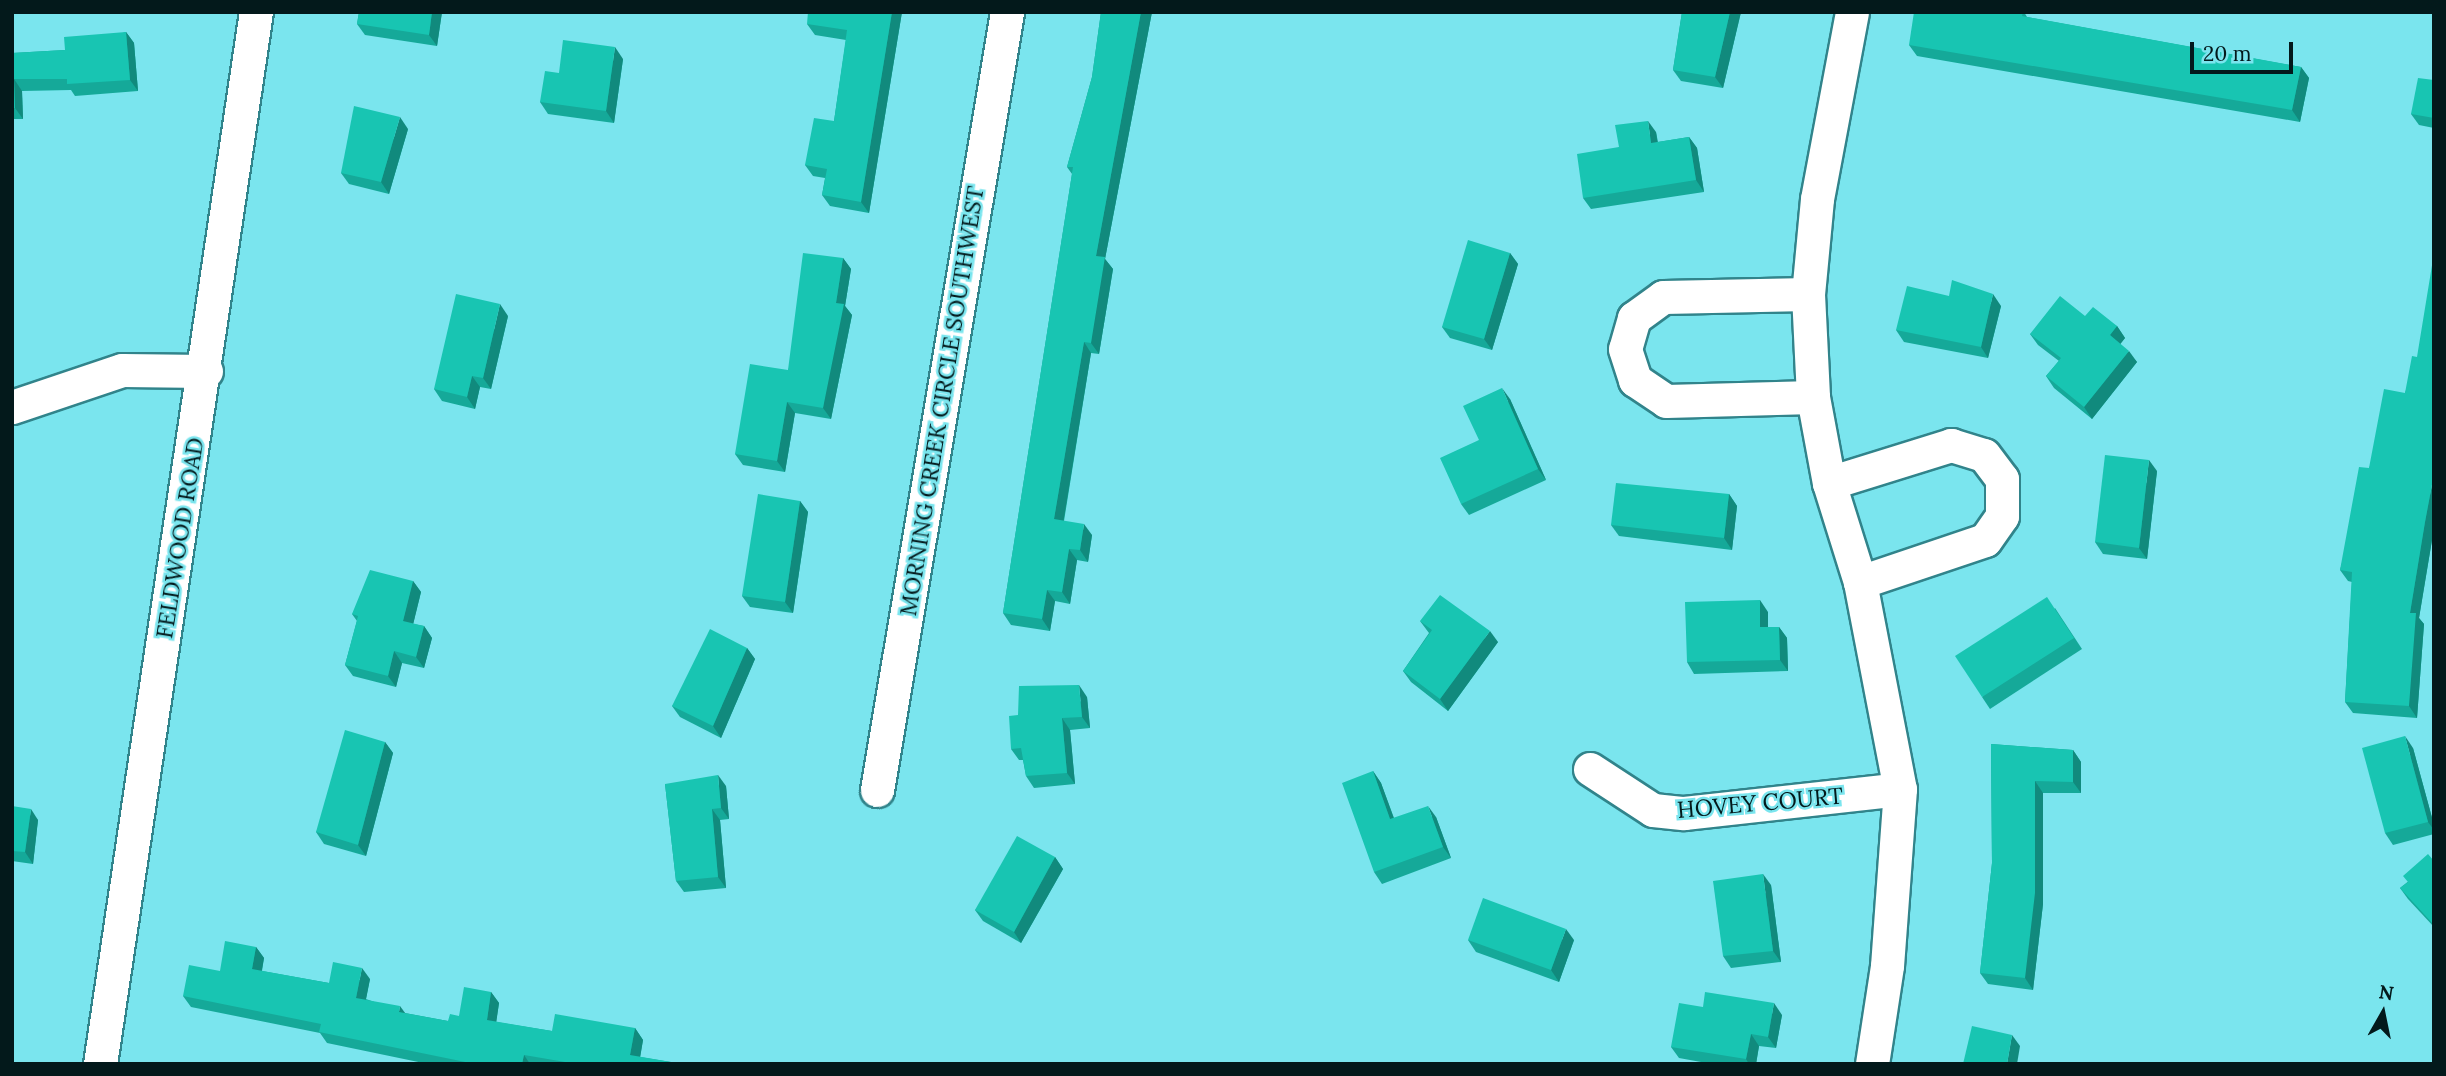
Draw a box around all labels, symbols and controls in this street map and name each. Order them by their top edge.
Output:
scale bar [2194,28,2297,72]
text: 20 m [2203,40,2252,67]
street label: MORNING CREEK CIRCLE SOUTHWEST [894,184,990,618]
street label: FELDWOOD ROAD [150,436,210,640]
street label: HOVEY COURT [1676,782,1844,824]
north arrow [2348,978,2418,1048]
text: N [2377,979,2395,1005]

